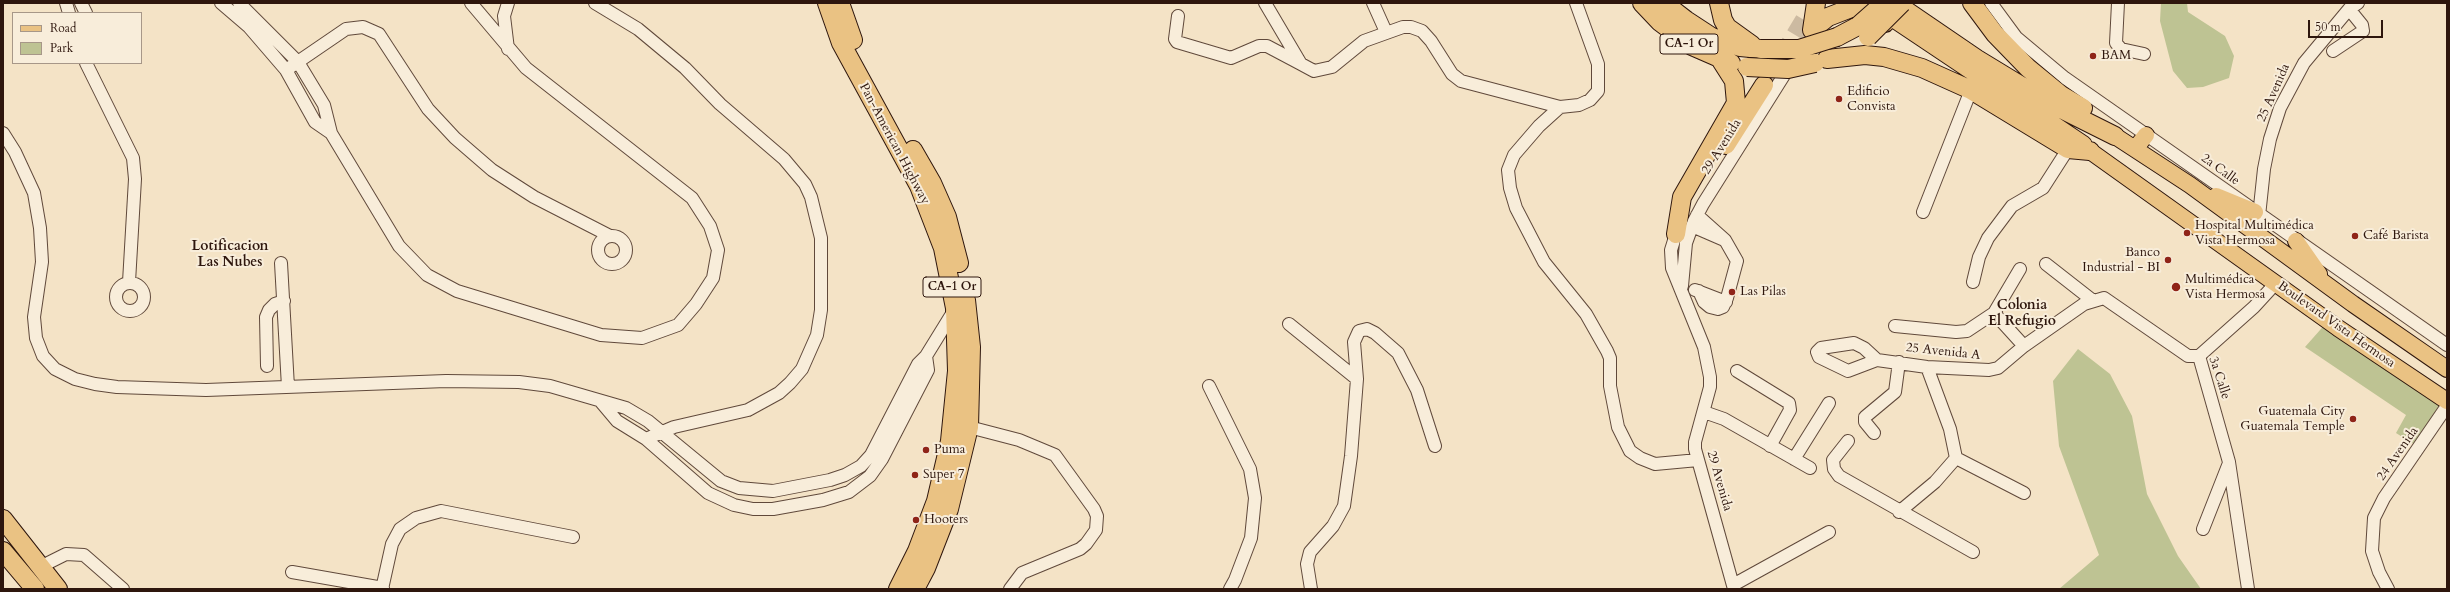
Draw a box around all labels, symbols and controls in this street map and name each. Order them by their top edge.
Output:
legend [12,12,142,64]
scale bar [2310,12,2385,38]
text: 50 m [2315,19,2341,35]
text: Road [50,20,76,36]
road number: CA-1 Or [1660,34,1718,54]
text: Park [50,40,73,56]
place label: BAM [2101,48,2131,64]
marker: BAM [2088,51,2098,61]
street label: 25 Avenida [2254,61,2294,125]
street label: Pan-American Highway [855,81,933,207]
place label: Edificio Convista [1847,84,1896,115]
marker: Edificio Convista [1834,94,1844,104]
street label: 29 Avenida [1699,117,1745,177]
street label: 2a Calle [2198,151,2242,189]
place label: Hospital Multimédica Vista Hermosa [2195,218,2314,249]
marker: Hospital Multimédica Vista Hermosa [2182,228,2192,238]
place label: Café Barista [2363,228,2429,244]
marker: Café Barista [2350,231,2360,241]
district label: Lotificacion Las Nubes [191,239,269,272]
place label: Banco Industrial - BI [2082,245,2160,276]
marker: Banco Industrial - BI [2163,255,2173,265]
place label: Multimédica Vista Hermosa [2185,272,2265,303]
road number: CA-1 Or [923,277,981,297]
street label: Boulevard Vista Hermosa [2274,279,2398,371]
marker: Multimédica Vista Hermosa [2170,281,2182,293]
place label: Las Pilas [1740,284,1786,300]
marker: Las Pilas [1727,287,1737,297]
district label: Colonia El Refugio [1988,298,2056,330]
street label: 25 Avenida A [1905,340,1981,364]
street label: 3a Calle [2205,355,2233,401]
place label: Guatemala City Guatemala Temple [2240,404,2345,435]
marker: Guatemala City Guatemala Temple [2348,414,2358,424]
street label: 24 Avenida [2374,424,2422,484]
place label: Puma [934,442,965,458]
marker: Puma [921,445,931,455]
street label: 29 Avenida [1703,449,1735,513]
place label: Super 7 [923,467,964,483]
marker: Super 7 [910,470,920,480]
place label: Hooters [924,512,968,528]
marker: Hooters [911,515,921,525]

